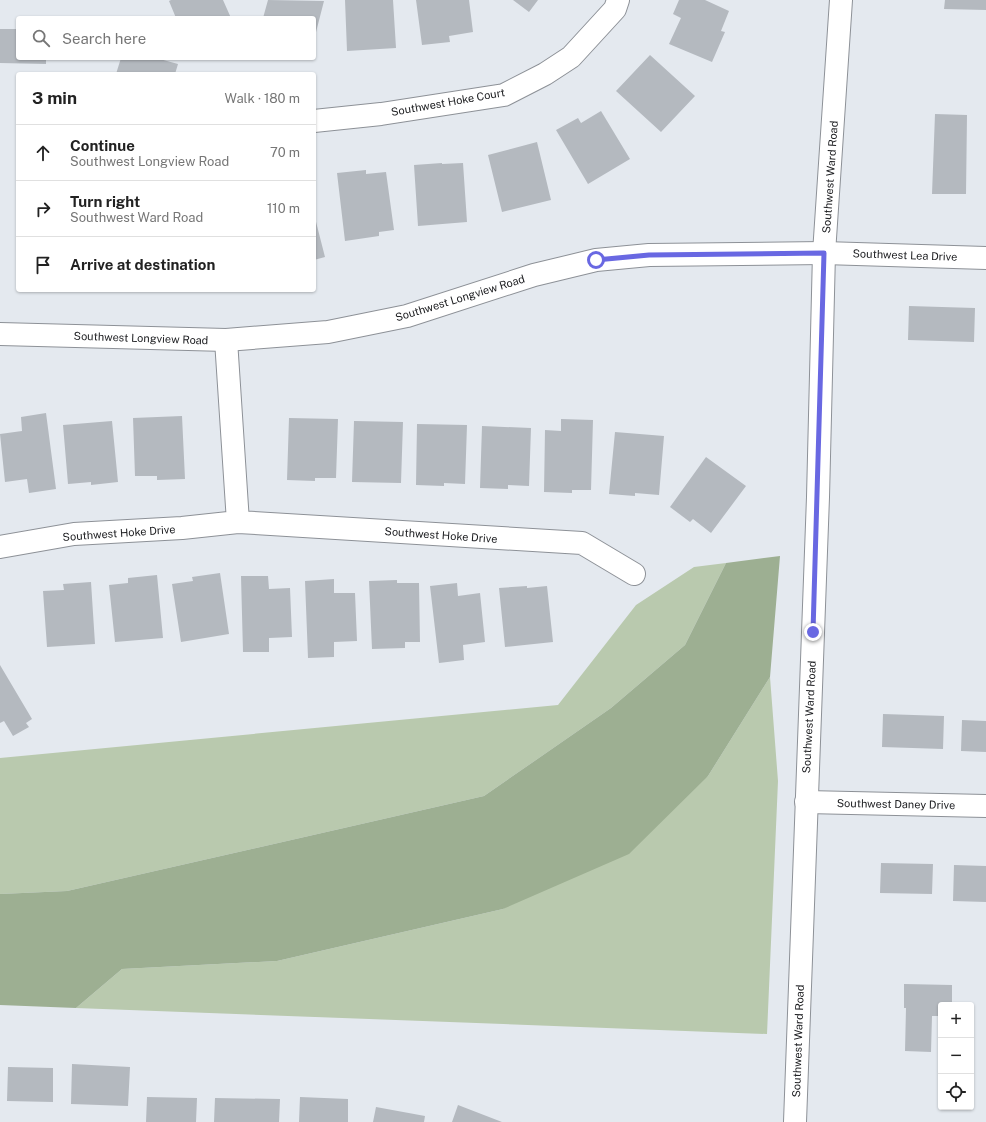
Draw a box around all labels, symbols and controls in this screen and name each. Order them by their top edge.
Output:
search box [16,16,316,60]
icon: search [30,27,52,49]
text: Search here [62,30,146,47]
street label: Southwest Hoke Court [390,86,506,118]
text: 3 min [32,88,77,108]
text: Walk · 180 m [225,91,300,106]
street label: Southwest Ward Road [820,120,840,234]
text: Continue [70,137,135,154]
icon: ahead [32,142,54,164]
text: 70 m [270,145,300,160]
text: Southwest Longview Road [70,154,229,169]
text: Turn right [70,193,140,210]
icon: right [32,198,54,220]
text: 110 m [267,201,300,216]
text: Southwest Ward Road [70,210,203,225]
street label: Southwest Lea Drive [852,247,958,263]
route start [587,251,605,269]
icon: arrive [32,254,54,276]
text: Arrive at destination [70,256,215,273]
street label: Southwest Longview Road [394,273,526,323]
street label: Southwest Longview Road [73,330,209,346]
street label: Southwest Hoke Drive [62,523,176,543]
street label: Southwest Hoke Drive [384,525,498,545]
route end [804,623,822,641]
street label: Southwest Ward Road [800,660,818,774]
street label: Southwest Daney Drive [837,797,955,811]
street label: Southwest Ward Road [790,984,806,1098]
map controls [938,1002,974,1110]
button: + [938,1002,974,1038]
button: − [938,1038,974,1074]
button: locate [938,1074,974,1110]

